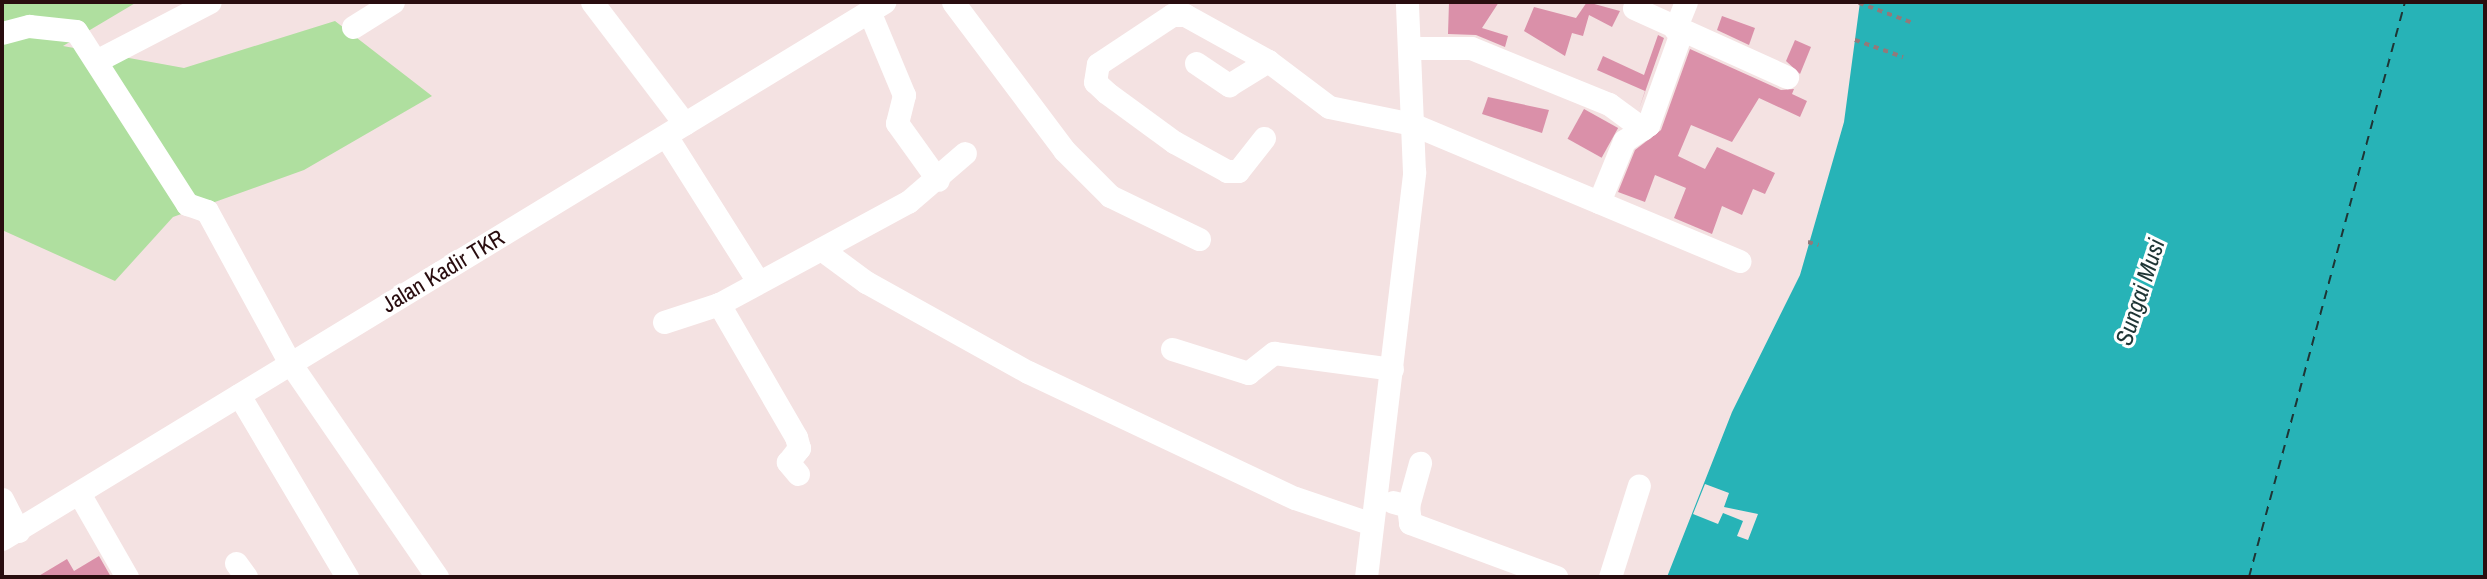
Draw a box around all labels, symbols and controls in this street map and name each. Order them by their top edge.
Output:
street label: Jalan Kadir TKR [377,224,509,318]
water label: Sungai Musi [2109,235,2171,349]

